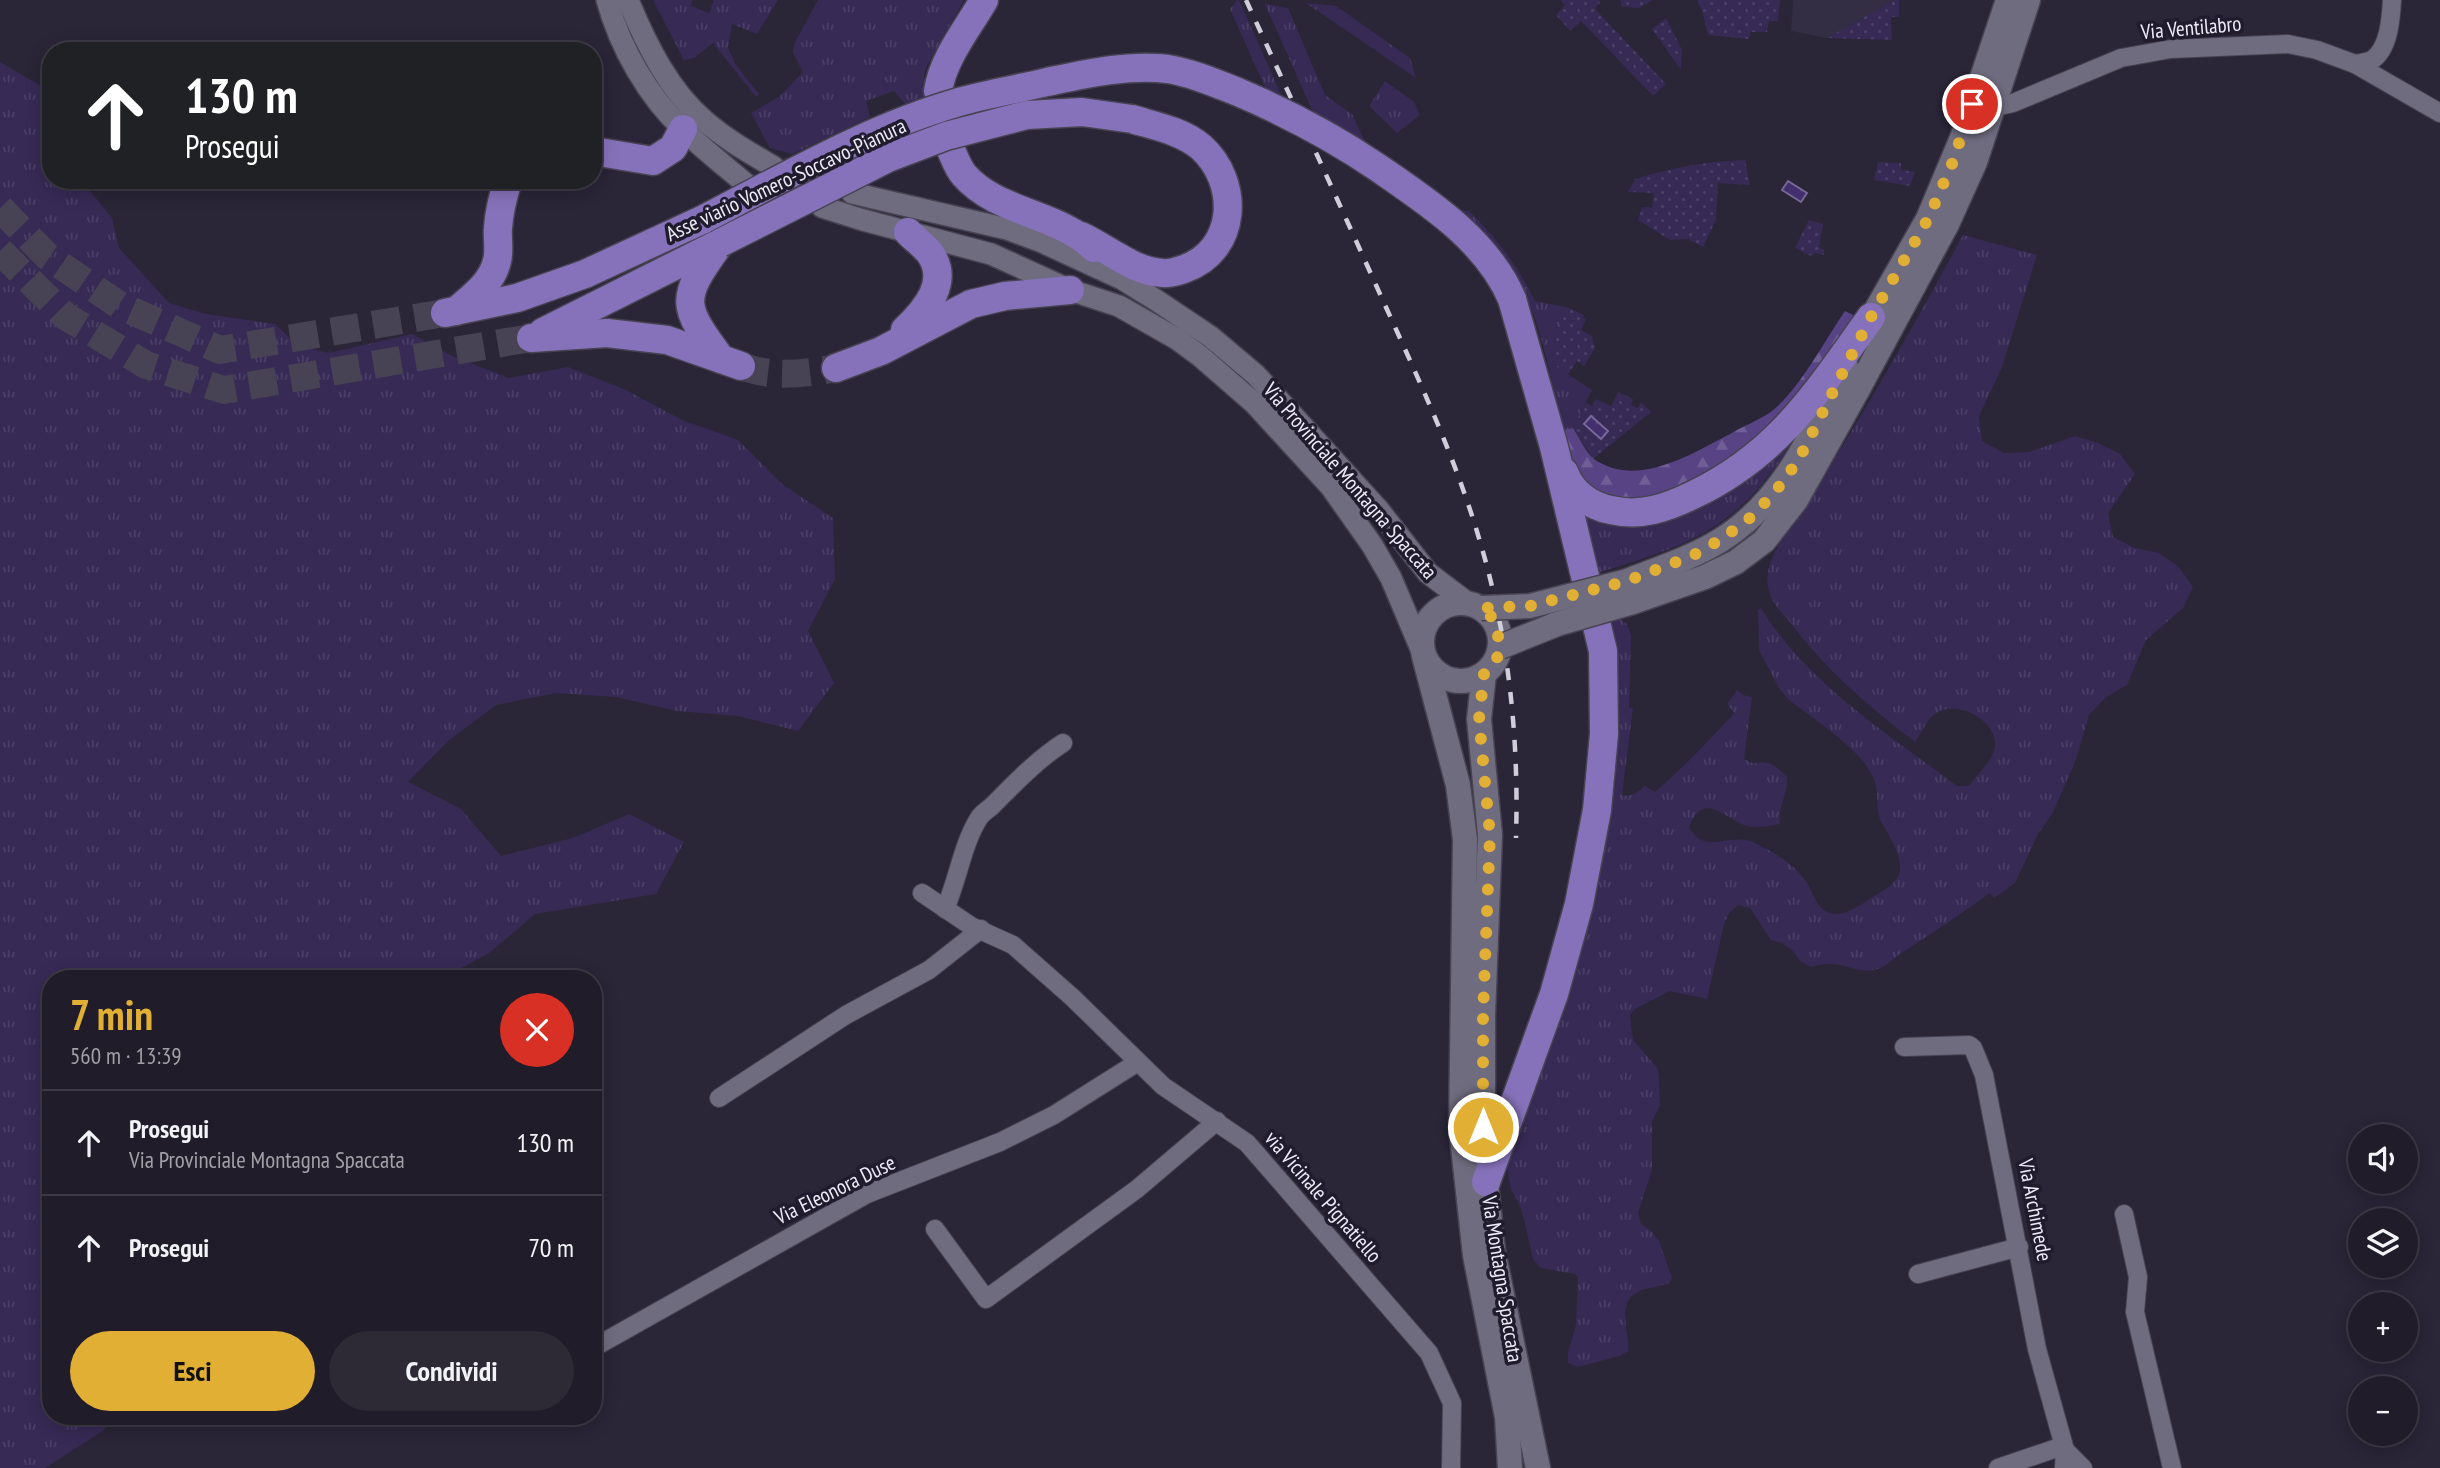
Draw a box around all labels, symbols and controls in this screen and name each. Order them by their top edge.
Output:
street label: Via Ventilabro [2139,10,2242,45]
text: 130 m [185,63,298,127]
icon: ahead [70,70,161,161]
pin [1942,74,2002,134]
icon: arrive [1953,85,1991,123]
street label: Asse viario Vomero-Soccavo-Pianura [661,112,910,247]
text: Prosegui [185,125,280,167]
street label: Via Provinciale Montagna Spaccata [1257,376,1443,585]
text: 7 min [70,987,153,1042]
button: close [500,993,574,1067]
text: 560 m · 13:39 [70,1041,182,1070]
position arrow [1446,1090,1520,1164]
text: Prosegui [129,1112,209,1145]
icon: ahead [70,1124,108,1162]
map controls [2348,1124,2418,1446]
button: sound [2348,1124,2418,1194]
street label: via Vicinale Pignatiello [1259,1125,1388,1268]
text: 130 m [516,1126,574,1159]
text: Via Provinciale Montagna Spaccata [129,1145,405,1174]
street label: Via Eleonora Duse [769,1149,900,1231]
street label: Via Archimede [2012,1155,2059,1263]
street label: Via Montagna Spaccata [1476,1193,1529,1364]
button: layers [2348,1208,2418,1278]
icon: ahead [70,1229,108,1267]
text: Prosegui [129,1231,209,1264]
text: 70 m [528,1231,574,1264]
button: + [2348,1292,2418,1362]
button: Esci [70,1331,315,1411]
button: Condividi [329,1331,574,1411]
button: − [2348,1376,2418,1446]

